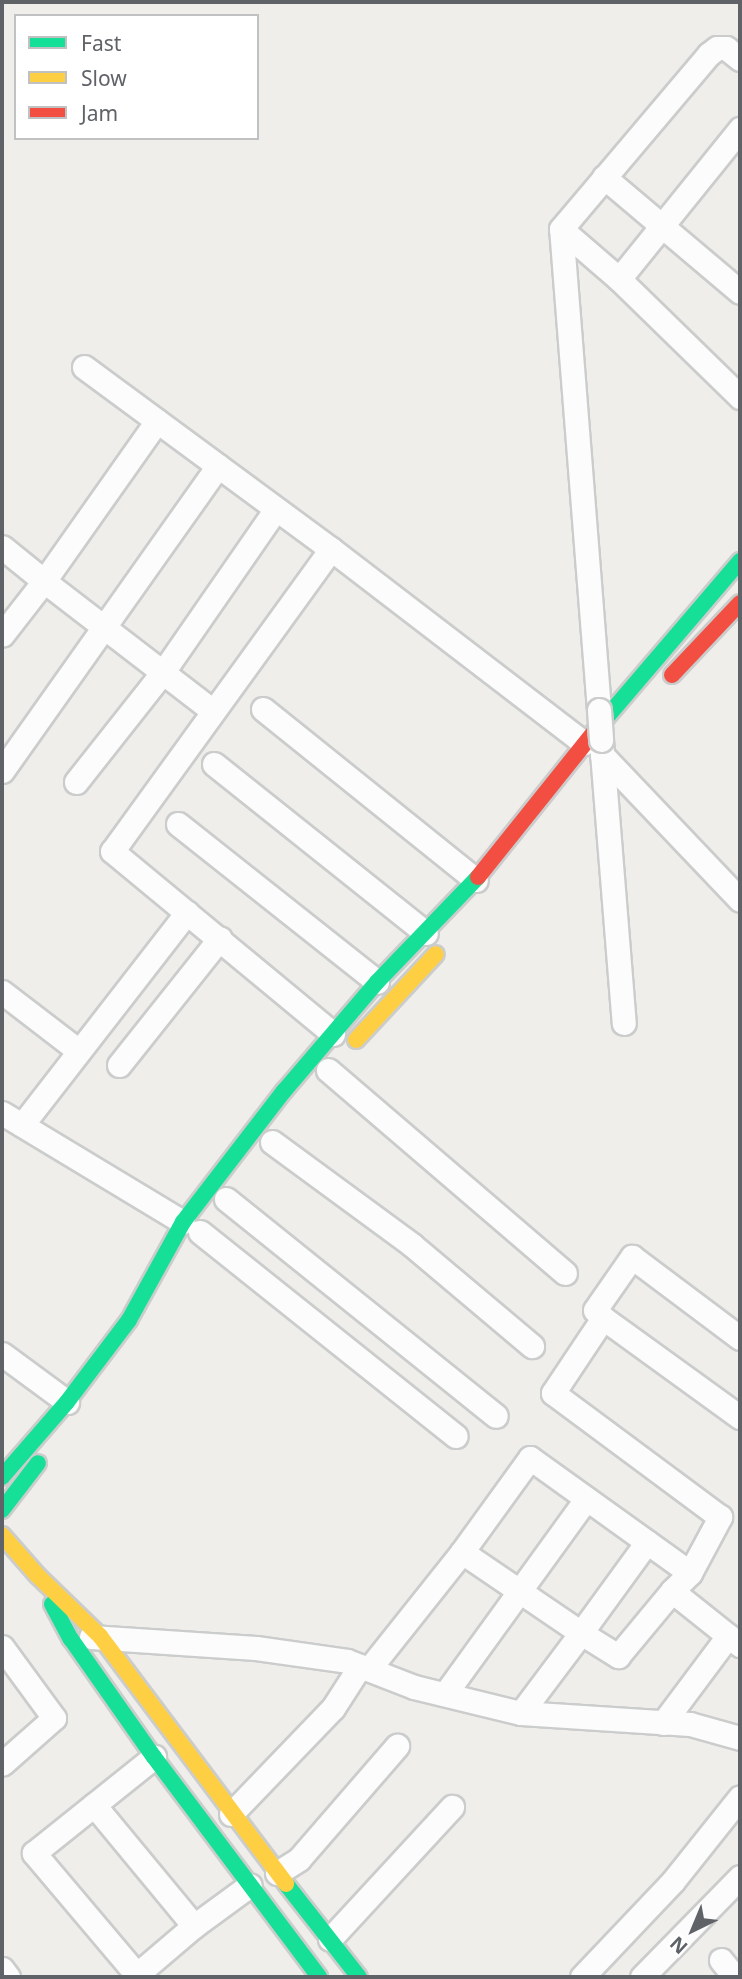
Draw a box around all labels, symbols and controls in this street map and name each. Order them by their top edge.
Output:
legend [14,14,259,140]
text: Fast [81,29,121,57]
text: Slow [81,64,127,92]
text: Jam [81,99,118,127]
north arrow [658,1895,728,1965]
text: N [664,1931,693,1960]

